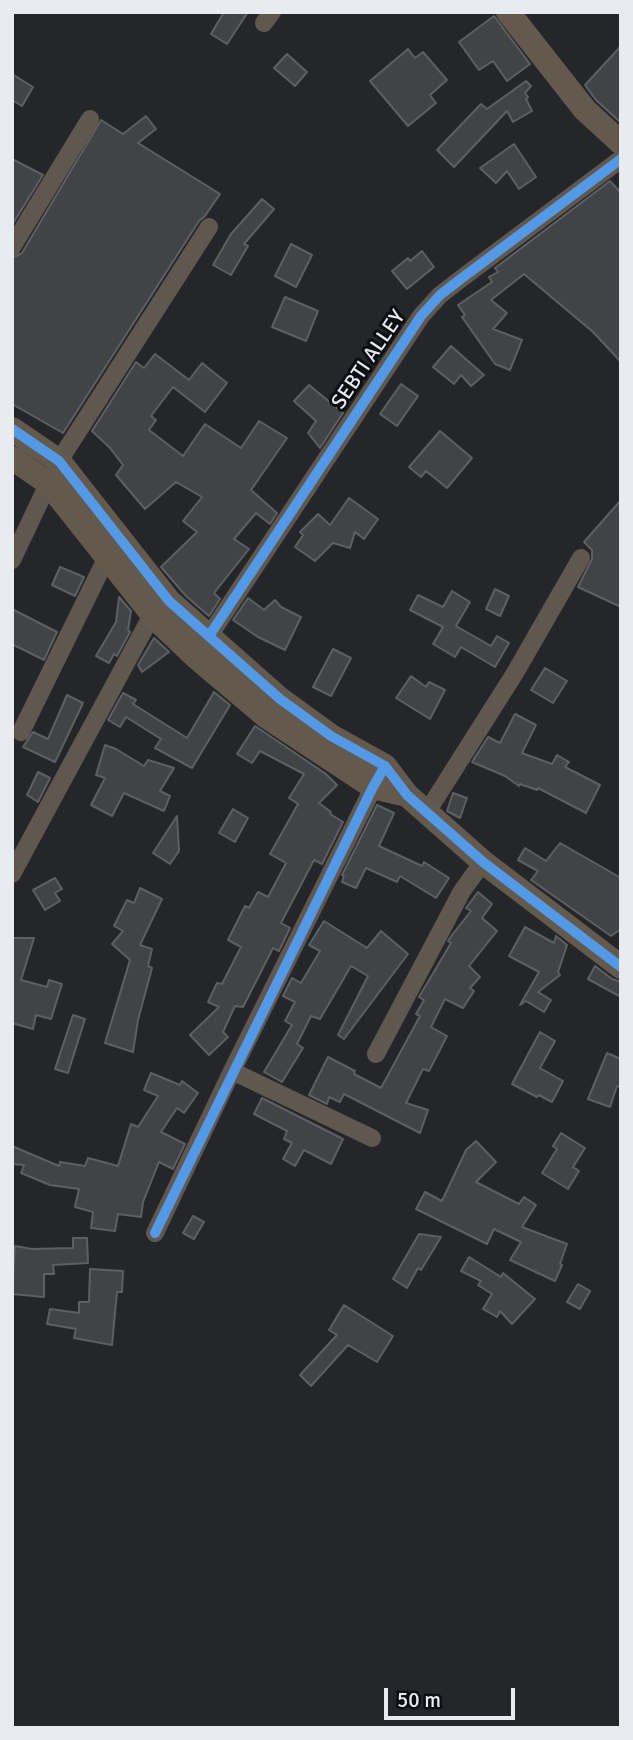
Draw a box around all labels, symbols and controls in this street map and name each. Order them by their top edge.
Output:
street label: SEBTI ALLEY [327,306,411,414]
scale bar [388,1674,519,1718]
text: 50 m [397,1687,441,1713]

